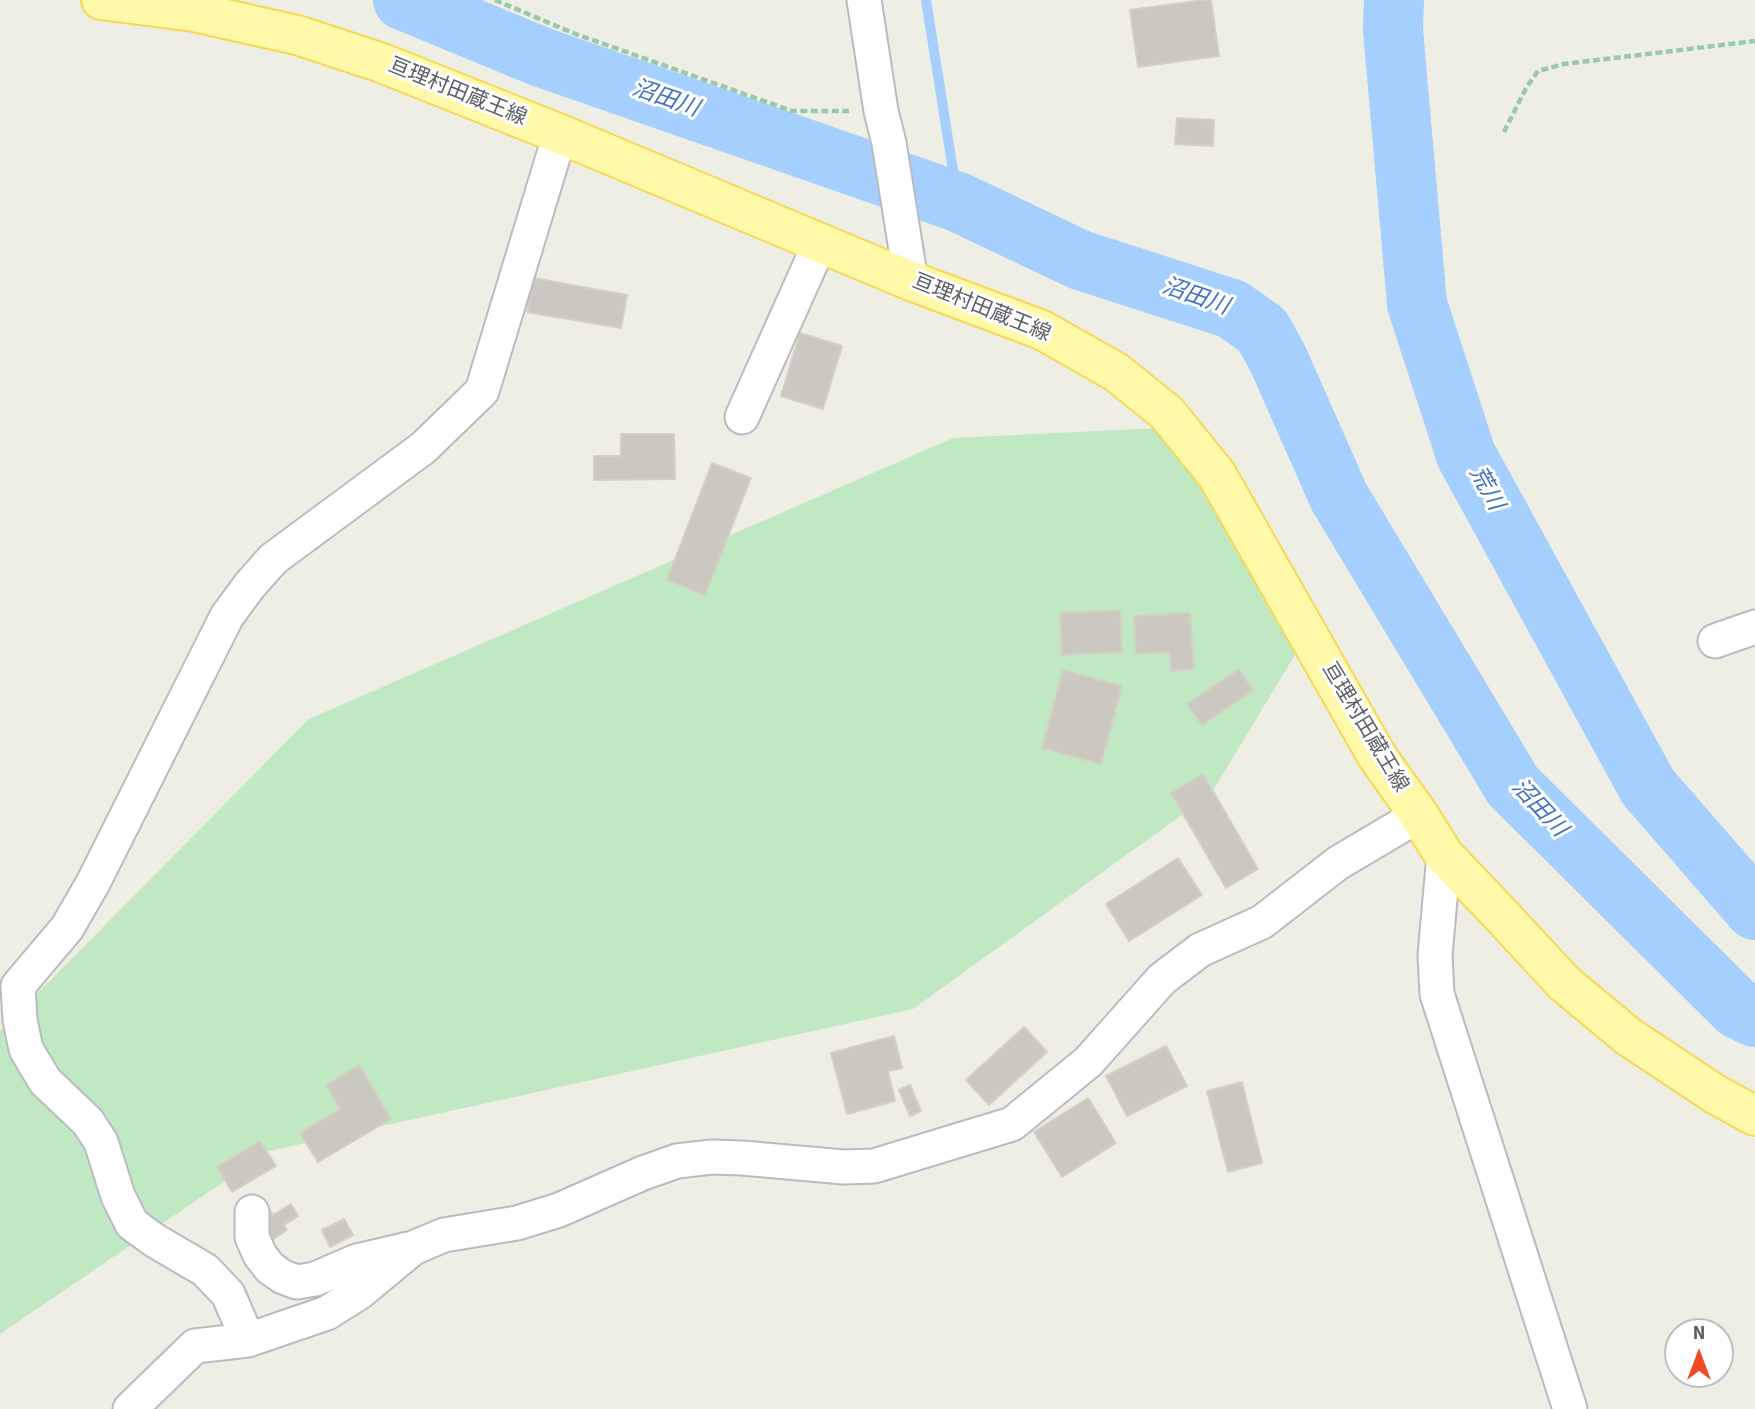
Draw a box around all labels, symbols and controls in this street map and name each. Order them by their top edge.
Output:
street label: 亘理村田蔵王線 [384,54,530,132]
water label: 沼田川 [628,76,702,124]
street label: 亘理村田蔵王線 [908,270,1054,348]
water label: 沼田川 [1158,274,1232,322]
water label: 荒川 [1462,462,1508,516]
street label: 亘理村田蔵王線 [1315,659,1413,797]
water label: 沼田川 [1504,774,1572,844]
north arrow [1664,1318,1734,1388]
text: N [1693,1320,1705,1347]

